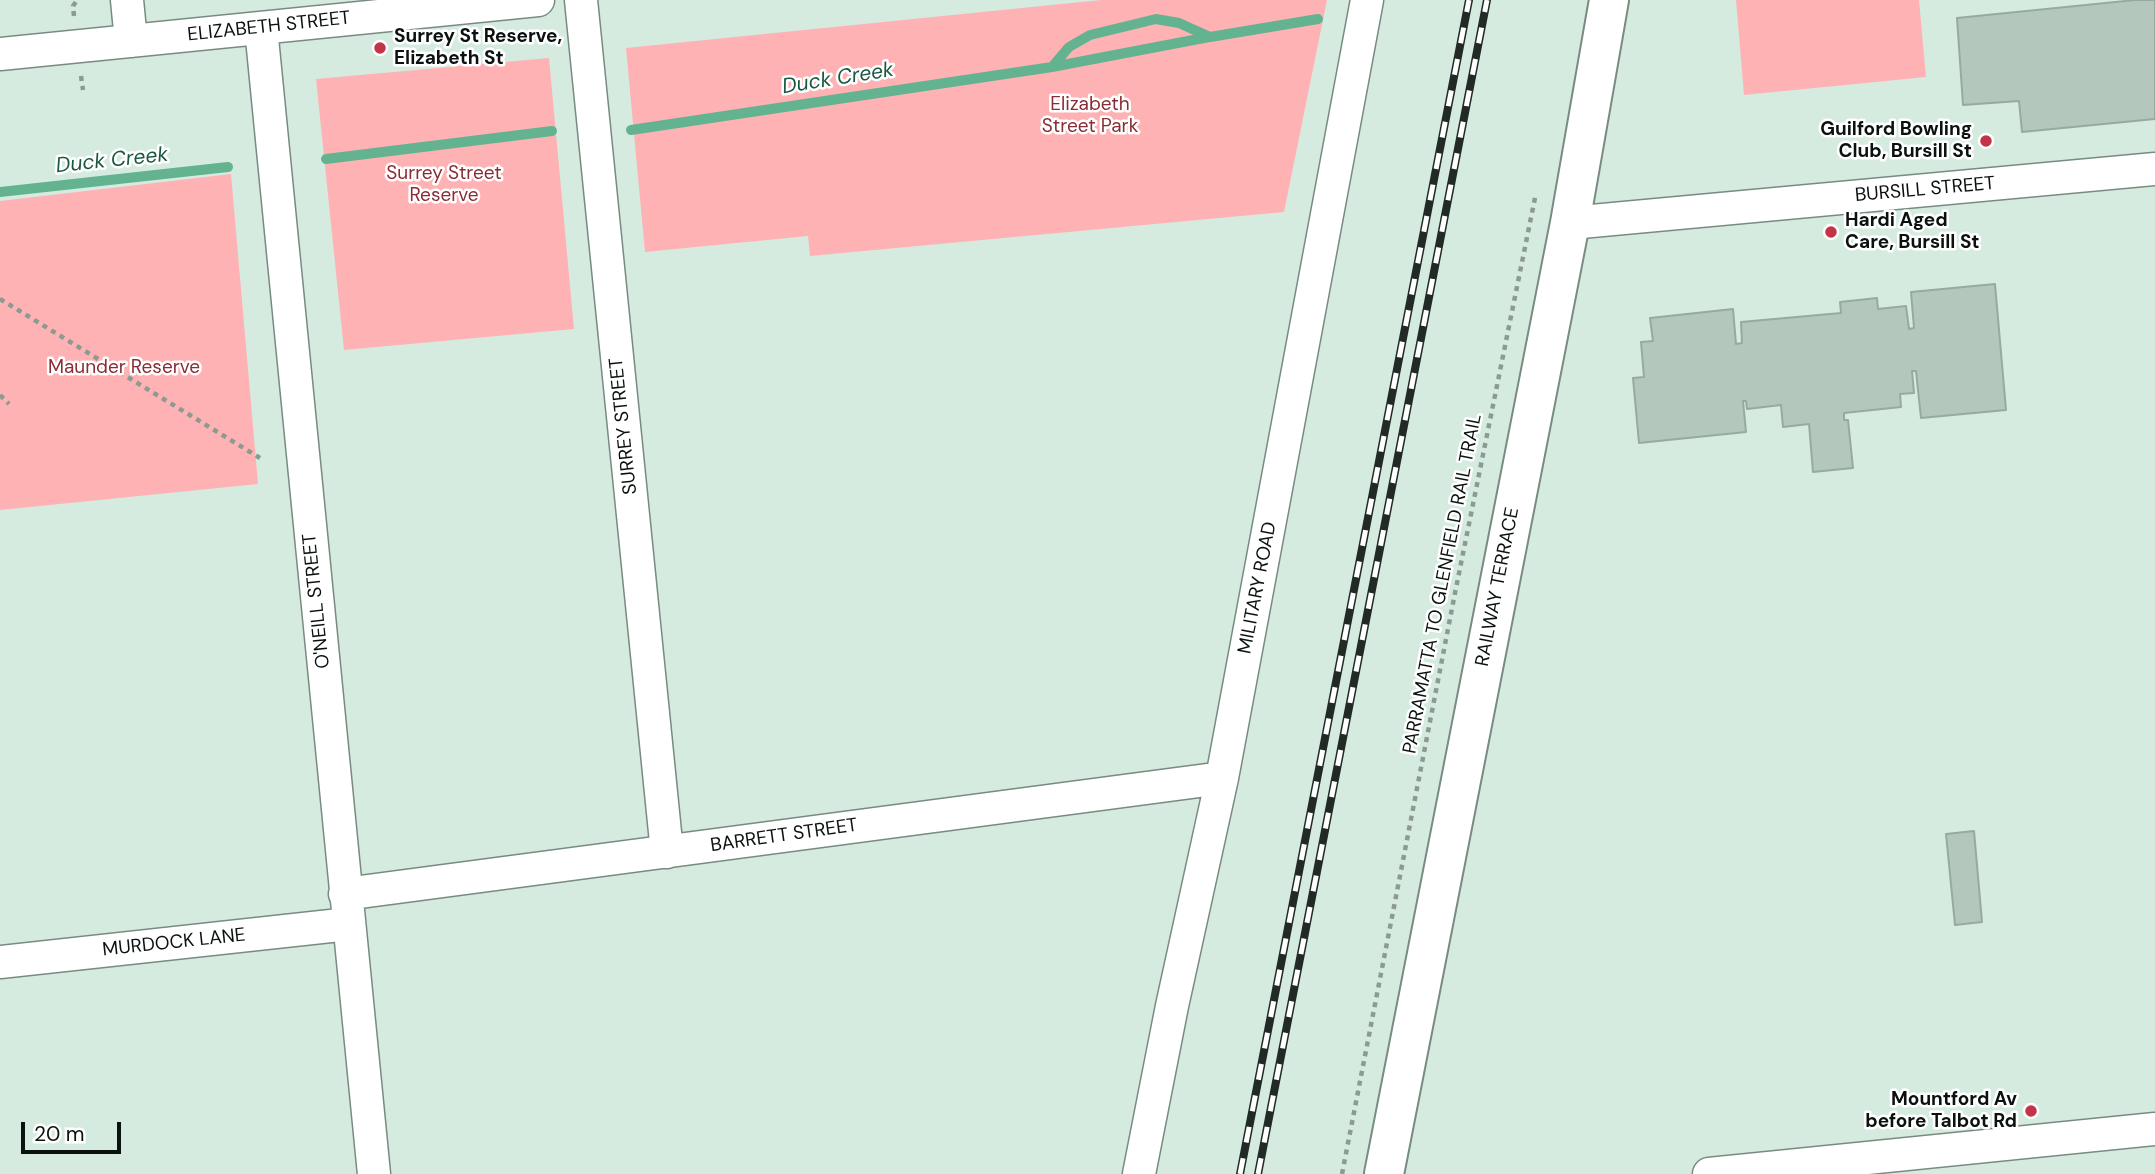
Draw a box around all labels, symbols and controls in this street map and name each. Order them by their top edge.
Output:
street label: ELIZABETH STREET [186,7,352,47]
place label: Surrey St Reserve, Elizabeth St [394,26,562,70]
marker: Surrey St Reserve, Elizabeth St [372,40,388,56]
water label: Duck Creek [780,58,896,100]
park label: Elizabeth Street Park [1042,94,1138,138]
place label: Guilford Bowling Club, Bursill St [1820,119,1972,163]
marker: Guilford Bowling Club, Bursill St [1978,133,1994,149]
water label: Duck Creek [55,143,169,179]
park label: Surrey Street Reserve [386,163,502,207]
street label: BURSILL STREET [1854,173,1996,207]
place label: Hardi Aged Care, Bursill St [1845,210,1980,254]
marker: Hardi Aged Care, Bursill St [1823,224,1839,240]
street label: SURREY STREET [605,356,643,496]
park label: Maunder Reserve [48,357,200,379]
street label: PARRAMATTA TO GLENFIELD RAIL TRAIL [1399,412,1487,756]
street label: RAILWAY TERRACE [1471,506,1525,668]
street label: MILITARY ROAD [1234,520,1282,656]
street label: O'NEILL STREET [299,532,335,670]
street label: BARRETT STREET [709,814,859,858]
street label: MURDOCK LANE [101,924,247,962]
place label: Mountford Av before Talbot Rd [1865,1089,2017,1133]
marker: Mountford Av before Talbot Rd [2023,1103,2039,1119]
scale bar [24,1108,124,1152]
text: 20 m [34,1120,85,1148]

